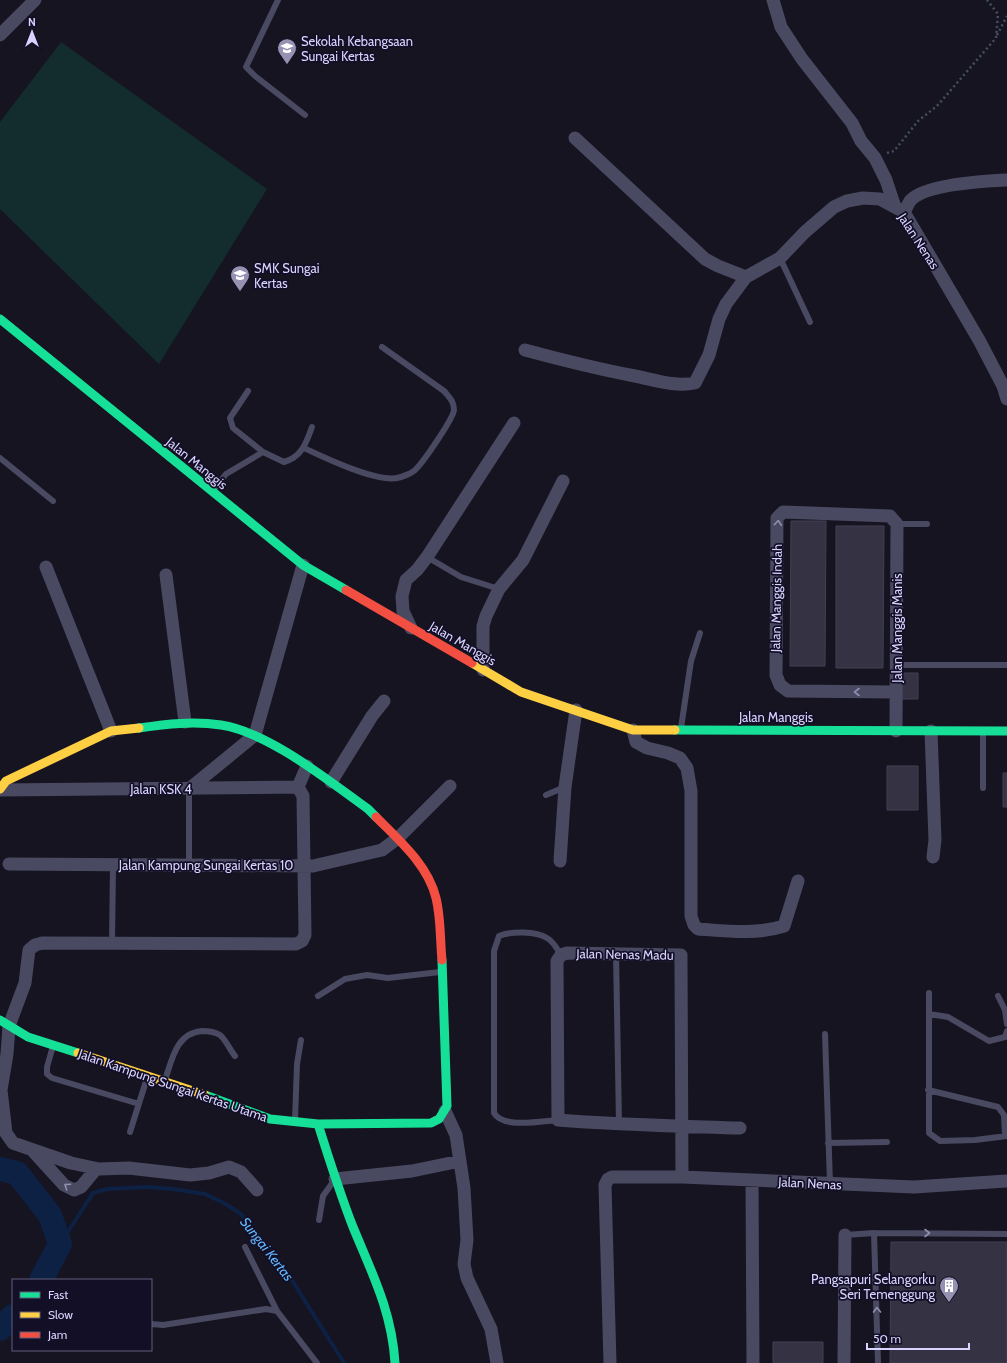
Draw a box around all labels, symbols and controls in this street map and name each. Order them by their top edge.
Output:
north arrow [12,12,52,52]
text: N [28,15,36,29]
place label: Sekolah Kebangsaan Sungai Kertas [301,33,413,64]
school or university icon: Sekolah Kebangsaan Sungai Kertas [276,37,298,65]
street label: Jalan Nenas [894,209,943,272]
place label: SMK Sungai Kertas [254,260,319,291]
school or university icon: SMK Sungai Kertas [229,264,251,292]
street label: Jalan Manggis [162,433,231,493]
one-way arrow [773,520,782,527]
street label: Jalan Manggis Indah [767,544,785,653]
street label: Jalan Manggis Manis [889,573,905,684]
street label: Jalan Manggis [426,617,500,669]
one-way arrow [854,688,860,696]
street label: Jalan Manggis [738,709,814,725]
street label: Jalan KSK 4 [129,781,192,797]
street label: Jalan Kampung Sungai Kertas 10 [118,857,293,873]
street label: Jalan Nenas Madu [575,945,674,963]
street label: Jalan Kampung Sungai Kertas Utama [75,1045,270,1125]
street label: Jalan Nenas [777,1173,843,1193]
one-way arrow [64,1183,71,1191]
water label: Sungai Kertas [236,1213,298,1285]
one-way arrow [924,1229,930,1237]
place label: Pangsapuri Selangorku Seri Temenggung [811,1271,936,1302]
building icon: Pangsapuri Selangorku Seri Temenggung [938,1275,960,1303]
legend [12,1279,152,1351]
text: Fast [48,1287,68,1302]
text: Slow [48,1307,73,1322]
one-way arrow [873,1307,881,1313]
scale bar [867,1325,969,1351]
text: Jam [47,1327,67,1342]
text: 50 m [873,1331,901,1346]

